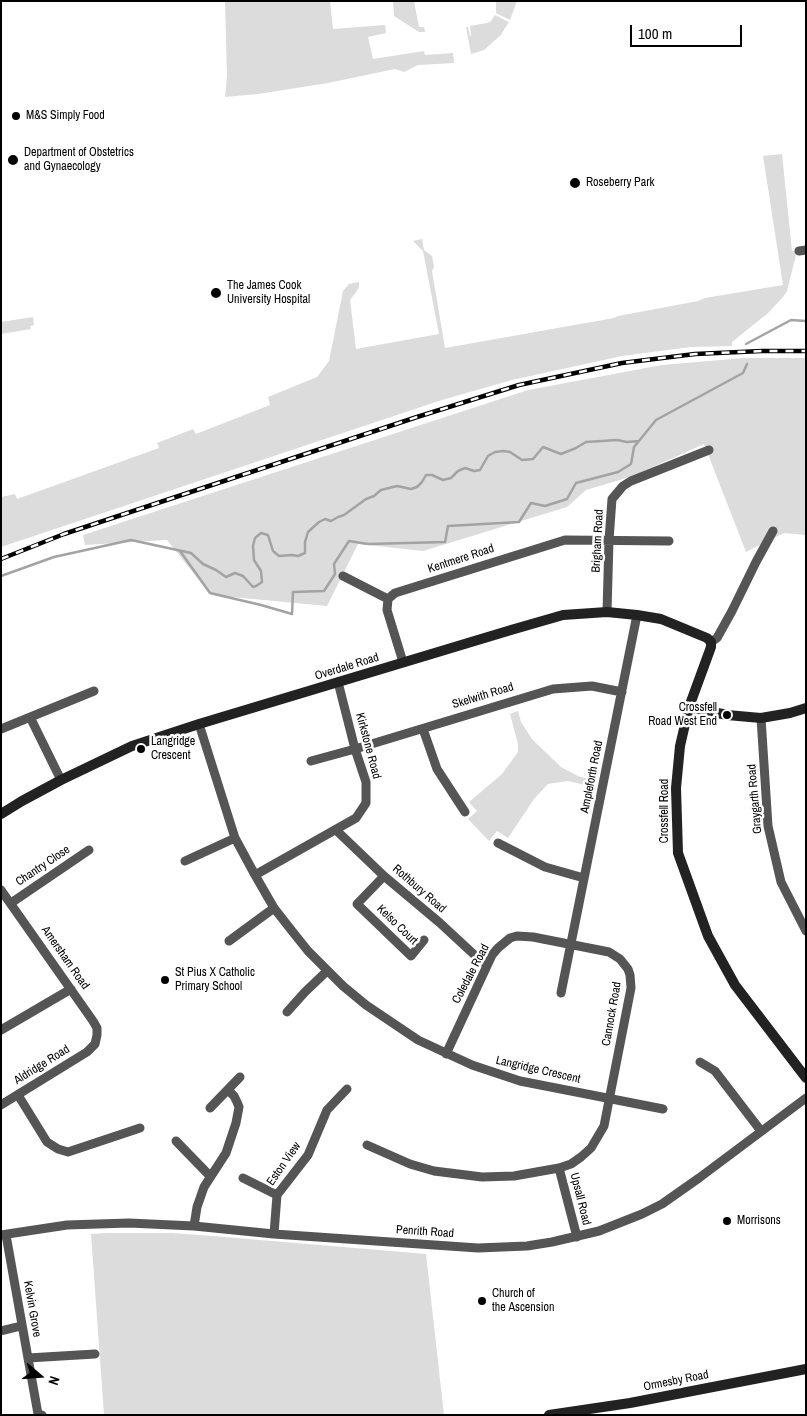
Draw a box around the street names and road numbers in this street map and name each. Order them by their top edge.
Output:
street label: Brigham Road [589,509,607,573]
street label: Kentmere Road [426,542,496,576]
street label: Overdale Road [313,650,381,684]
street label: Skelwith Road [451,680,515,712]
street label: Kirkstone Road [352,711,384,781]
street label: Ampleforth Road [578,739,606,815]
street label: Graygarth Road [745,764,765,834]
street label: Crossfell Road [658,779,672,843]
street label: Chantry Close [13,843,73,889]
street label: Rothbury Road [389,862,449,916]
street label: Kelso Court [374,902,420,948]
street label: Amersham Road [38,924,92,992]
street label: Coledale Road [449,942,493,1006]
street label: Cannock Road [599,981,625,1047]
street label: Aldridge Road [12,1042,72,1088]
street label: Langridge Crescent [494,1053,582,1087]
street label: Eston View [264,1140,304,1188]
street label: Upsall Road [567,1171,593,1227]
street label: Penrith Road [396,1223,454,1241]
street label: Kelvin Grove [20,1280,44,1338]
street label: Ormesby Road [642,1368,710,1394]

